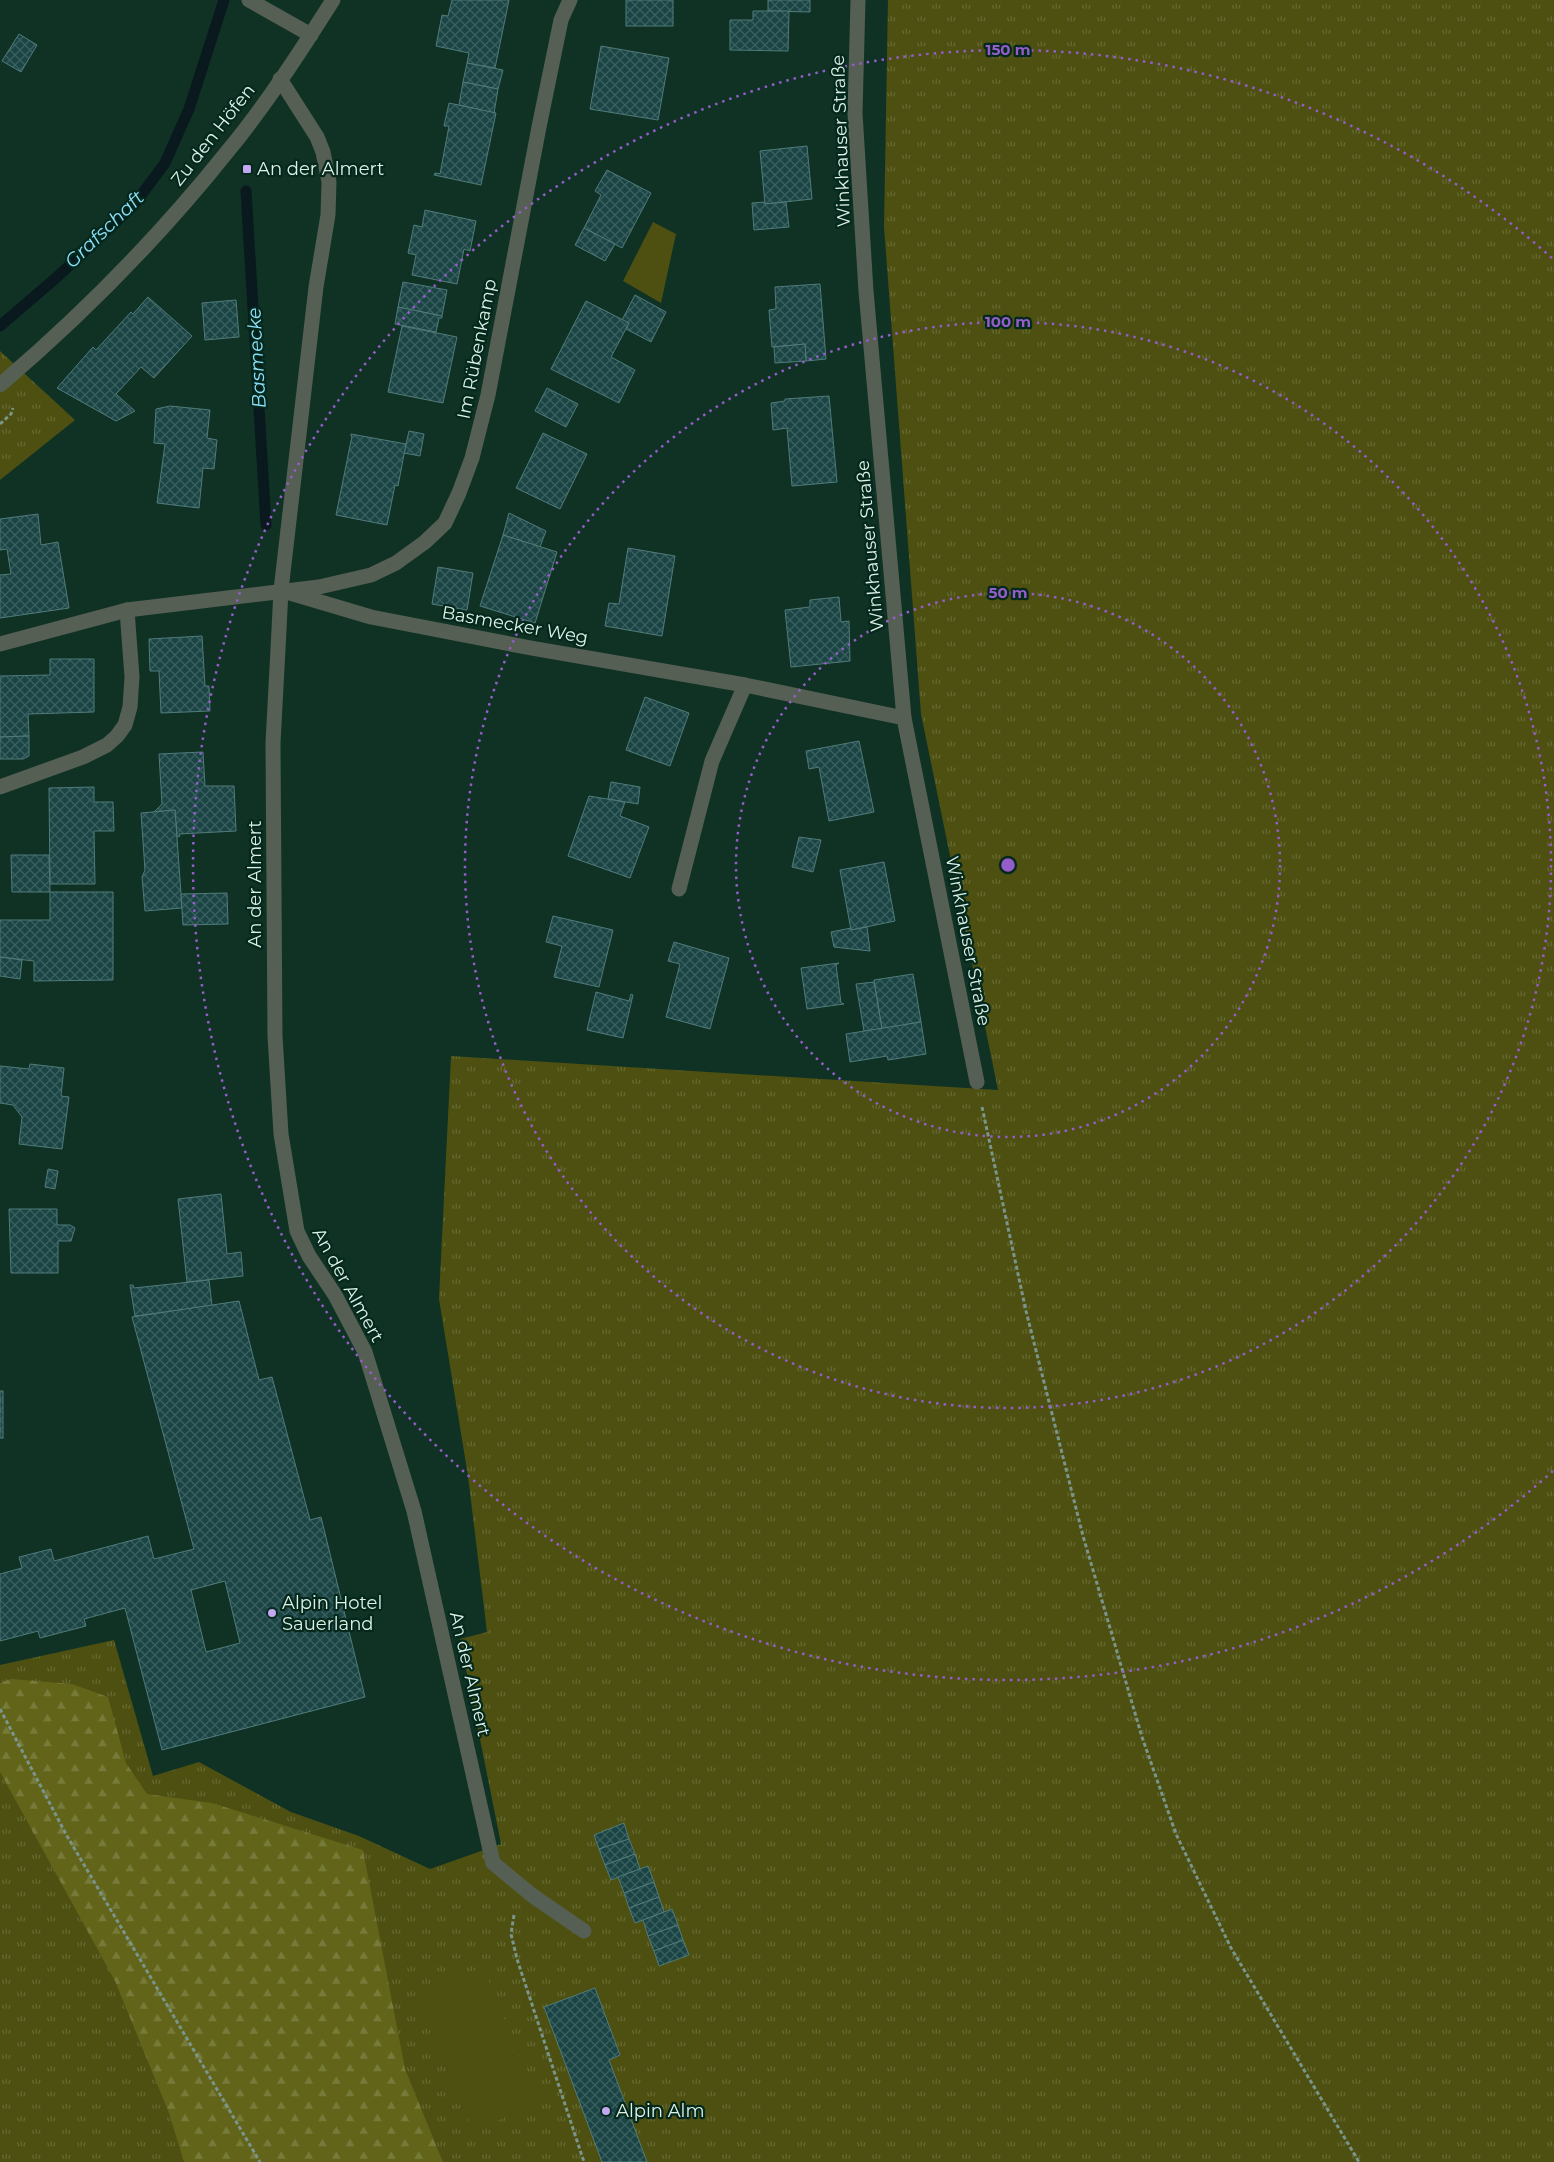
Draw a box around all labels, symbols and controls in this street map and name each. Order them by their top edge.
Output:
text: 150 m [986,40,1030,59]
street label: Winkhauser Straße [827,54,855,227]
street label: Zu den Höfen [166,80,260,190]
place label: An der Almert [257,158,384,180]
marker: An der Almert [241,163,253,175]
water label: Grafschaft [60,186,149,273]
street label: Im Rübenkamp [453,277,501,421]
water label: Basmecke [242,307,271,409]
text: 100 m [985,312,1031,331]
street label: Winkhauser Straße [852,459,888,633]
text: 50 m [988,583,1028,602]
street label: Basmecker Weg [440,601,590,649]
street label: An der Almert [244,820,266,948]
street label: Winkhauser Straße [941,854,995,1028]
centre of rings [999,856,1017,874]
street label: An der Almert [308,1224,388,1346]
place label: Alpin Hotel Sauerland [282,1592,382,1635]
marker: Alpin Hotel Sauerland [266,1607,278,1619]
street label: An der Almert [445,1609,495,1739]
place label: Alpin Alm [616,2100,705,2122]
marker: Alpin Alm [600,2105,612,2117]

